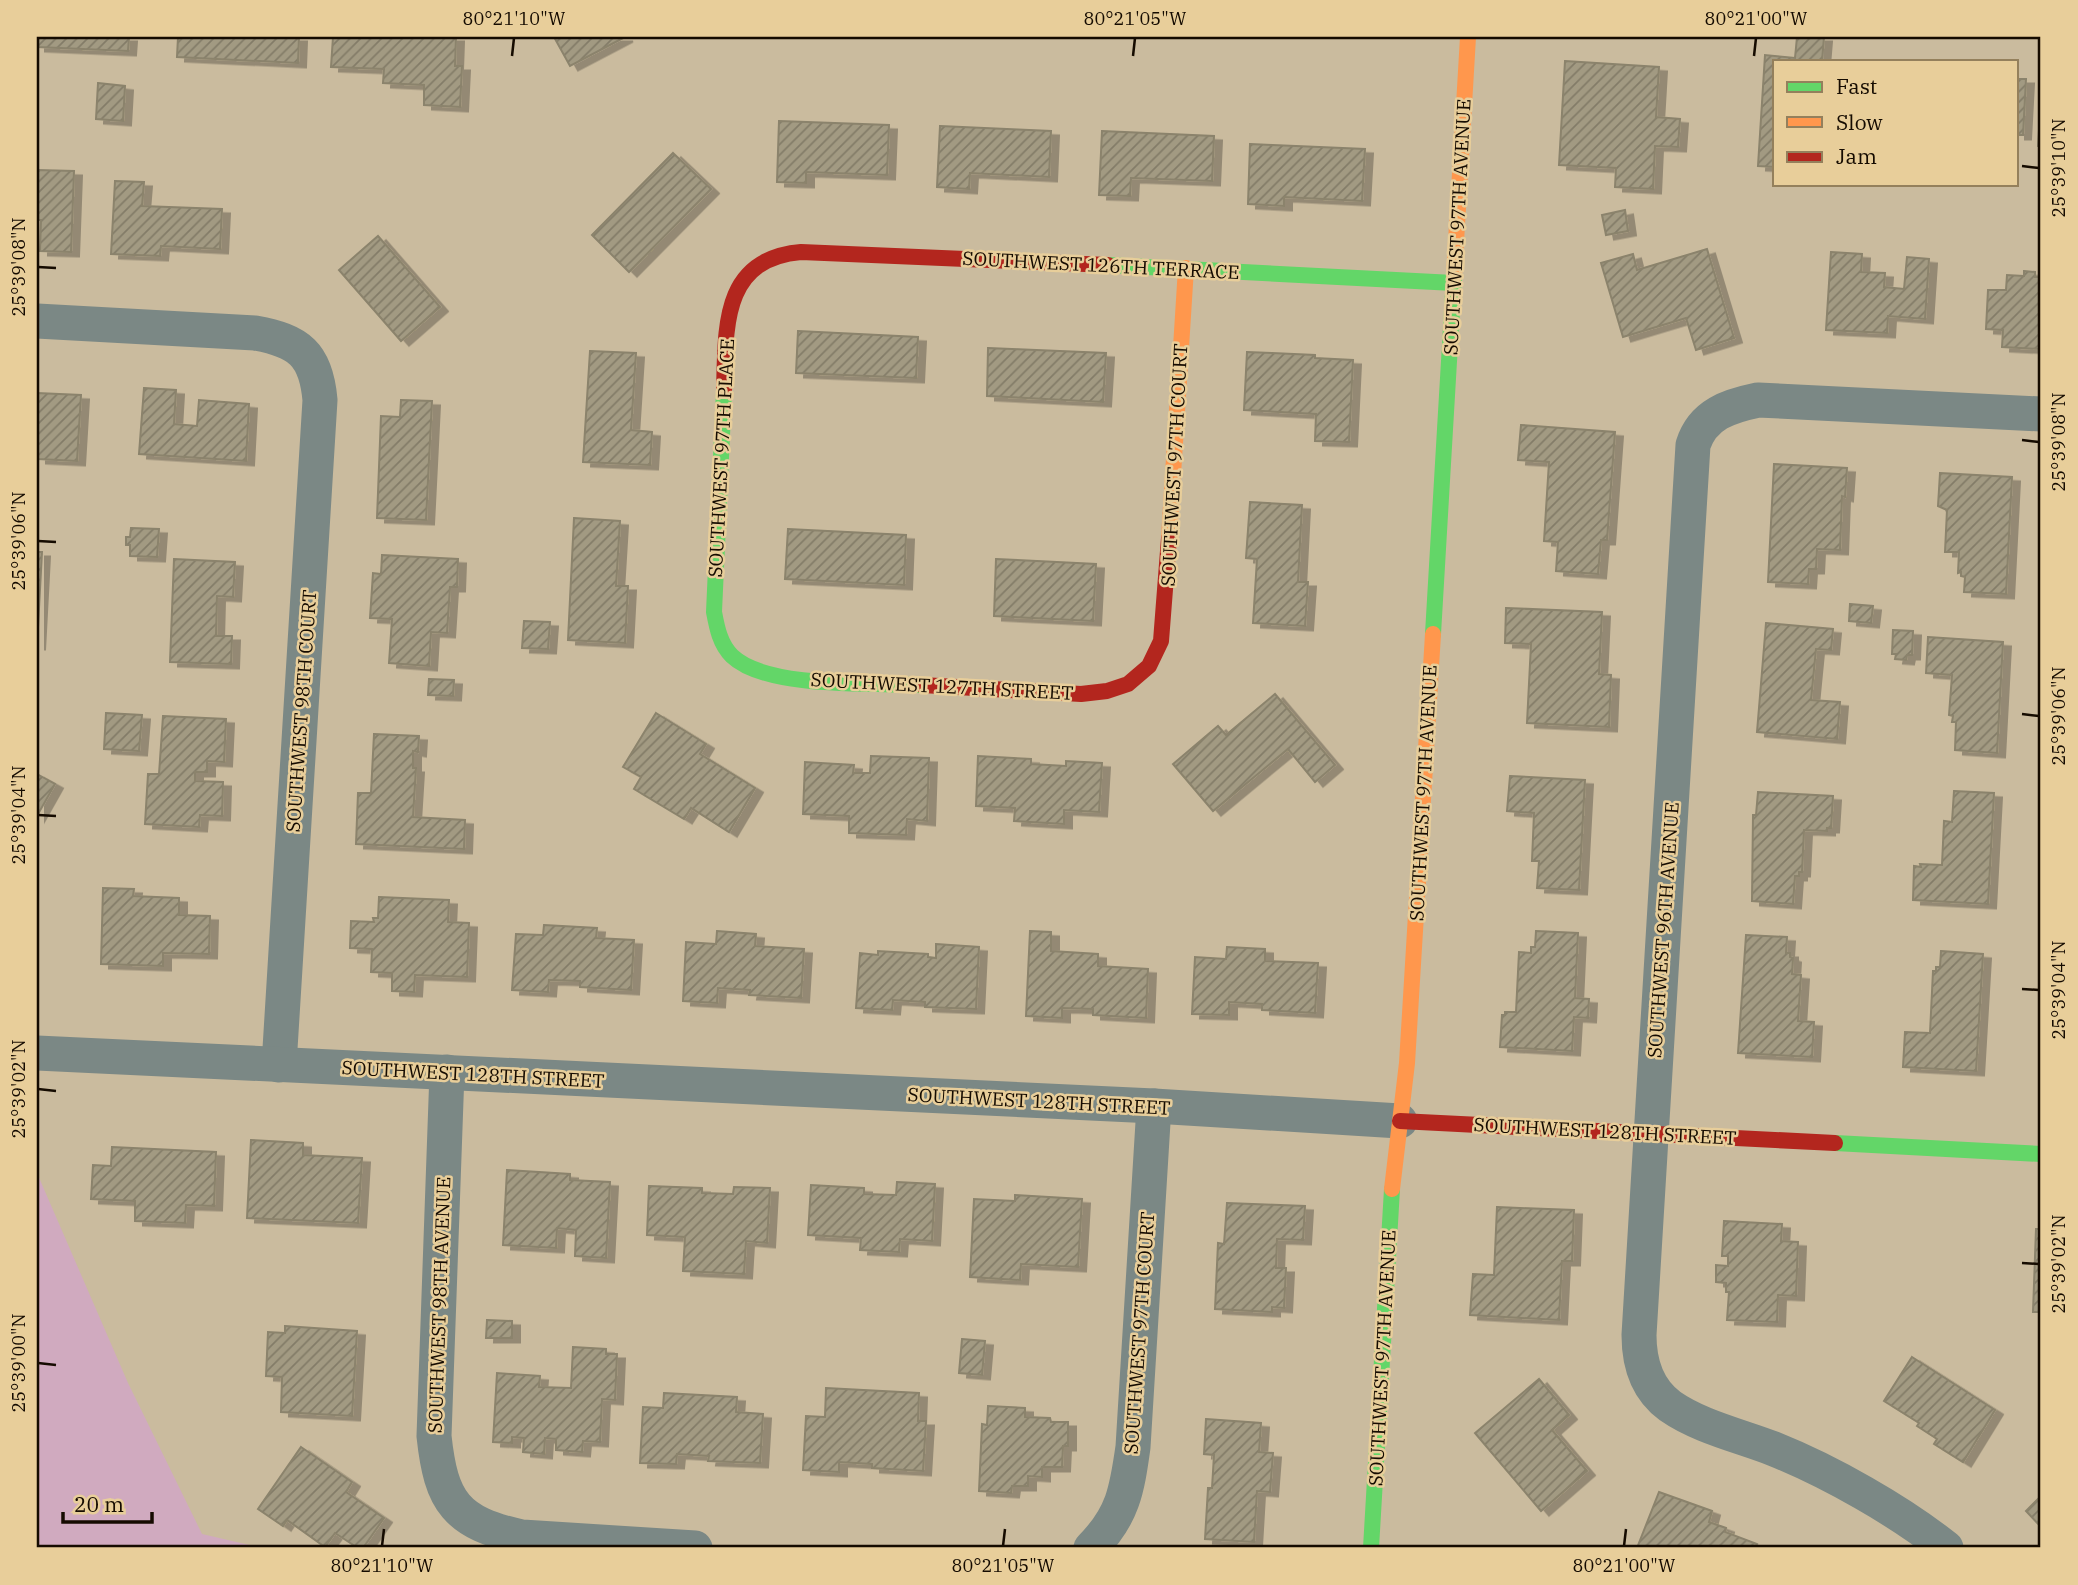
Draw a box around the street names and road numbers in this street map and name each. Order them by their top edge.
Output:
street label: SOUTHWEST 97TH AVENUE [1438,98,1476,356]
street label: SOUTHWEST 126TH TERRACE [962,246,1240,284]
street label: SOUTHWEST 97TH PLACE [703,338,739,578]
street label: SOUTHWEST 97TH COURT [1156,343,1192,587]
street label: SOUTHWEST 98TH COURT [281,589,321,833]
street label: SOUTHWEST 97TH AVENUE [1404,664,1442,922]
street label: SOUTHWEST 127TH STREET [810,667,1074,705]
street label: SOUTHWEST 96TH AVENUE [1642,801,1684,1059]
street label: SOUTHWEST 128TH STREET [341,1055,605,1093]
street label: SOUTHWEST 128TH STREET [907,1082,1171,1120]
street label: SOUTHWEST 128TH STREET [1473,1112,1737,1150]
street label: SOUTHWEST 98TH AVENUE [423,1176,455,1434]
street label: SOUTHWEST 97TH COURT [1119,1211,1159,1455]
street label: SOUTHWEST 97TH AVENUE [1363,1229,1401,1487]

